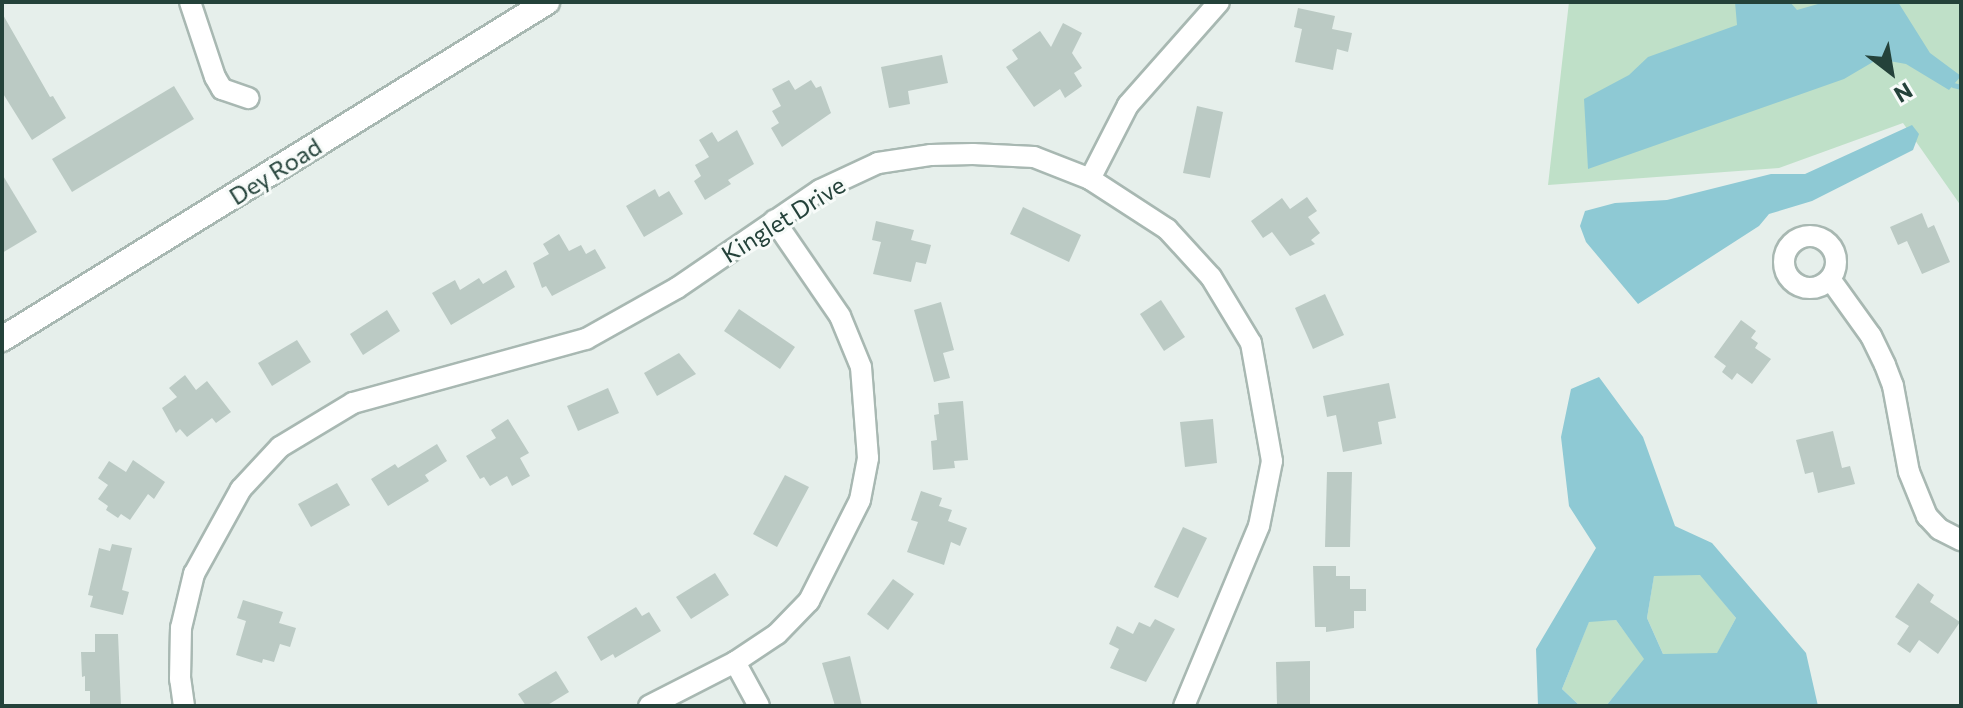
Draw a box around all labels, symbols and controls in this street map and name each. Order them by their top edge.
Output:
north arrow [1851,32,1931,112]
text: N [1890,77,1918,109]
street label: Dey Road [224,131,326,211]
street label: Kinglet Drive [716,170,850,268]

